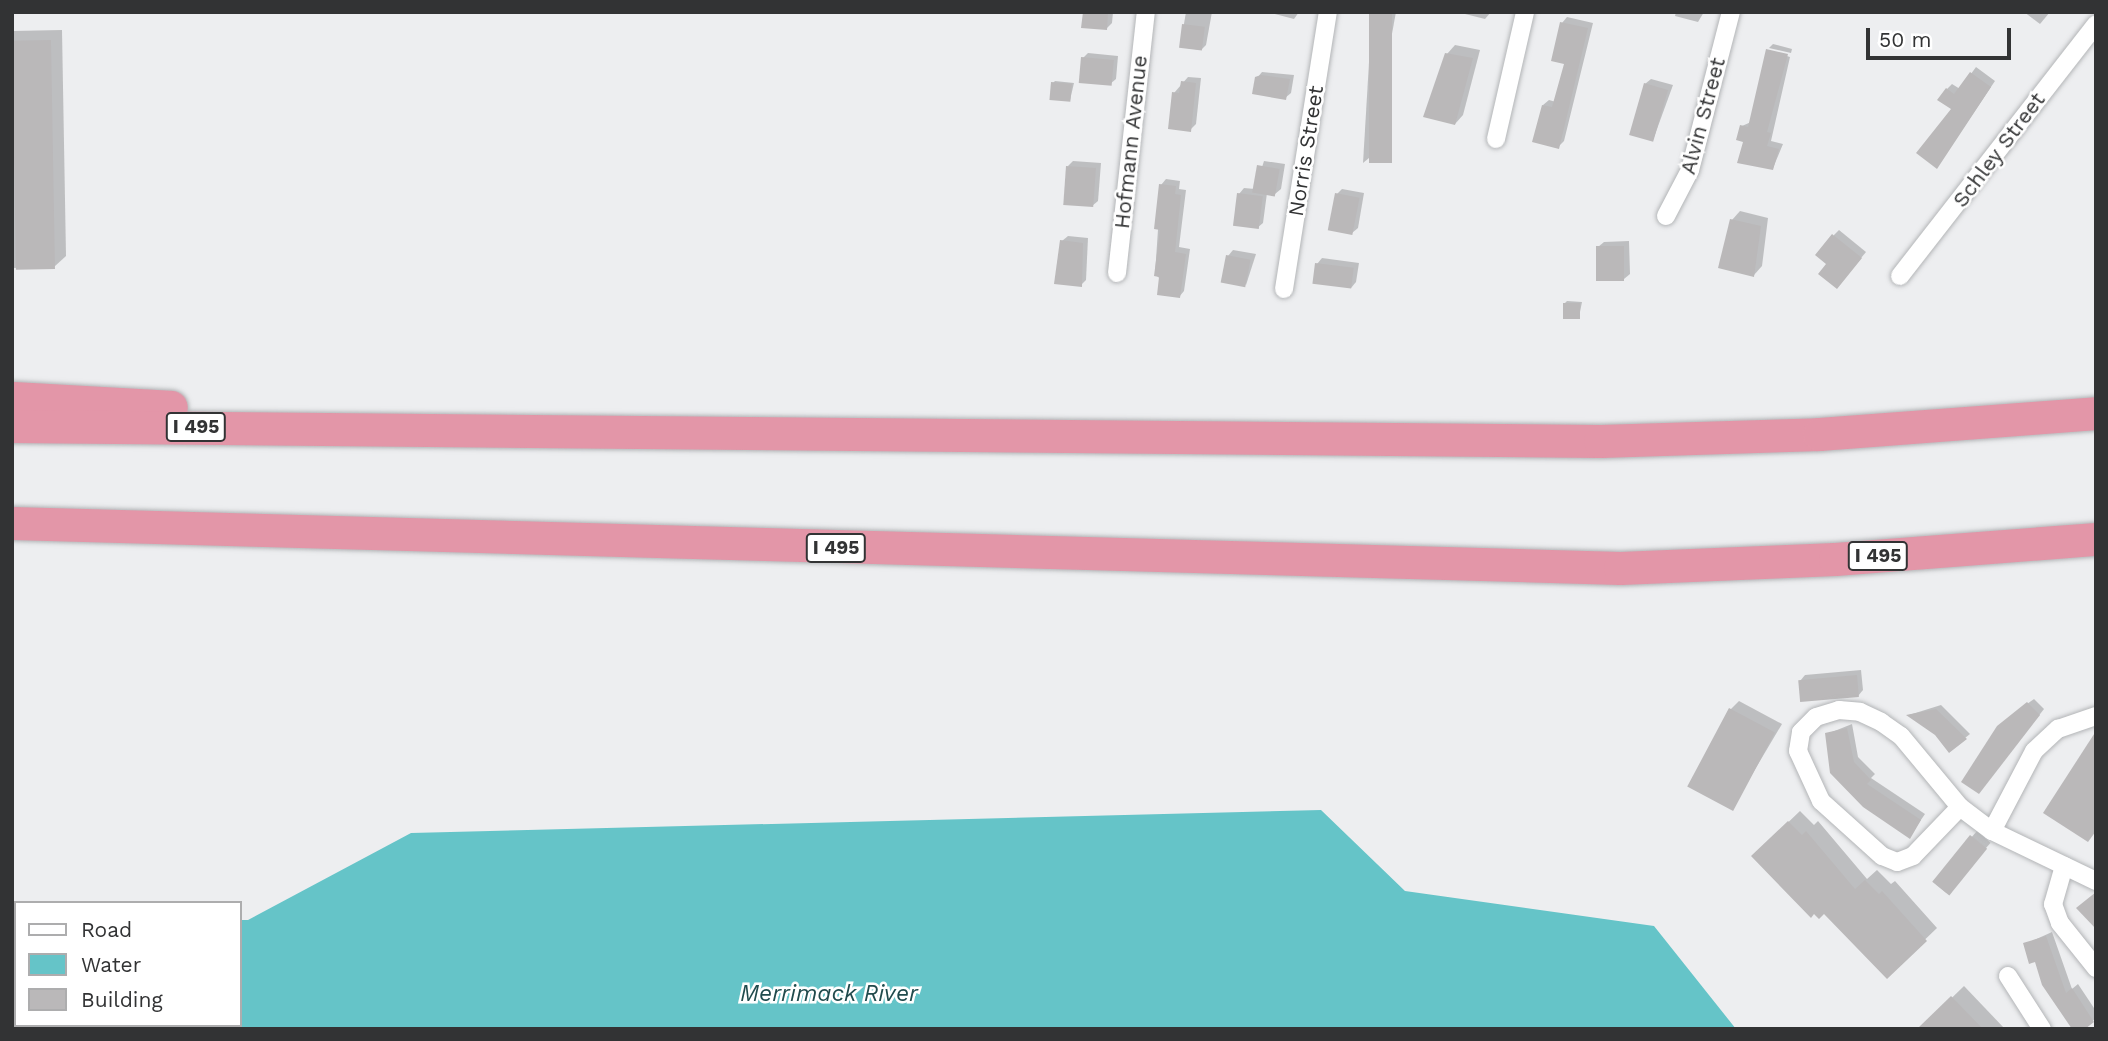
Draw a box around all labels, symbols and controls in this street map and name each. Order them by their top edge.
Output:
scale bar [1870,14,2015,58]
text: 50 m [1879,27,1931,52]
street label: Hofmann Avenue [1109,54,1153,230]
street label: Alvin Street [1675,55,1731,177]
street label: Norris Street [1283,84,1329,218]
street label: Schley Street [1948,88,2050,212]
road number: I 495 [164,412,228,442]
road number: I 495 [804,533,868,564]
road number: I 495 [1846,540,1910,572]
legend [14,901,242,1027]
text: Road [81,917,132,942]
text: Water [81,952,141,977]
water label: Merrimack River [740,980,918,1008]
text: Building [81,987,163,1012]

